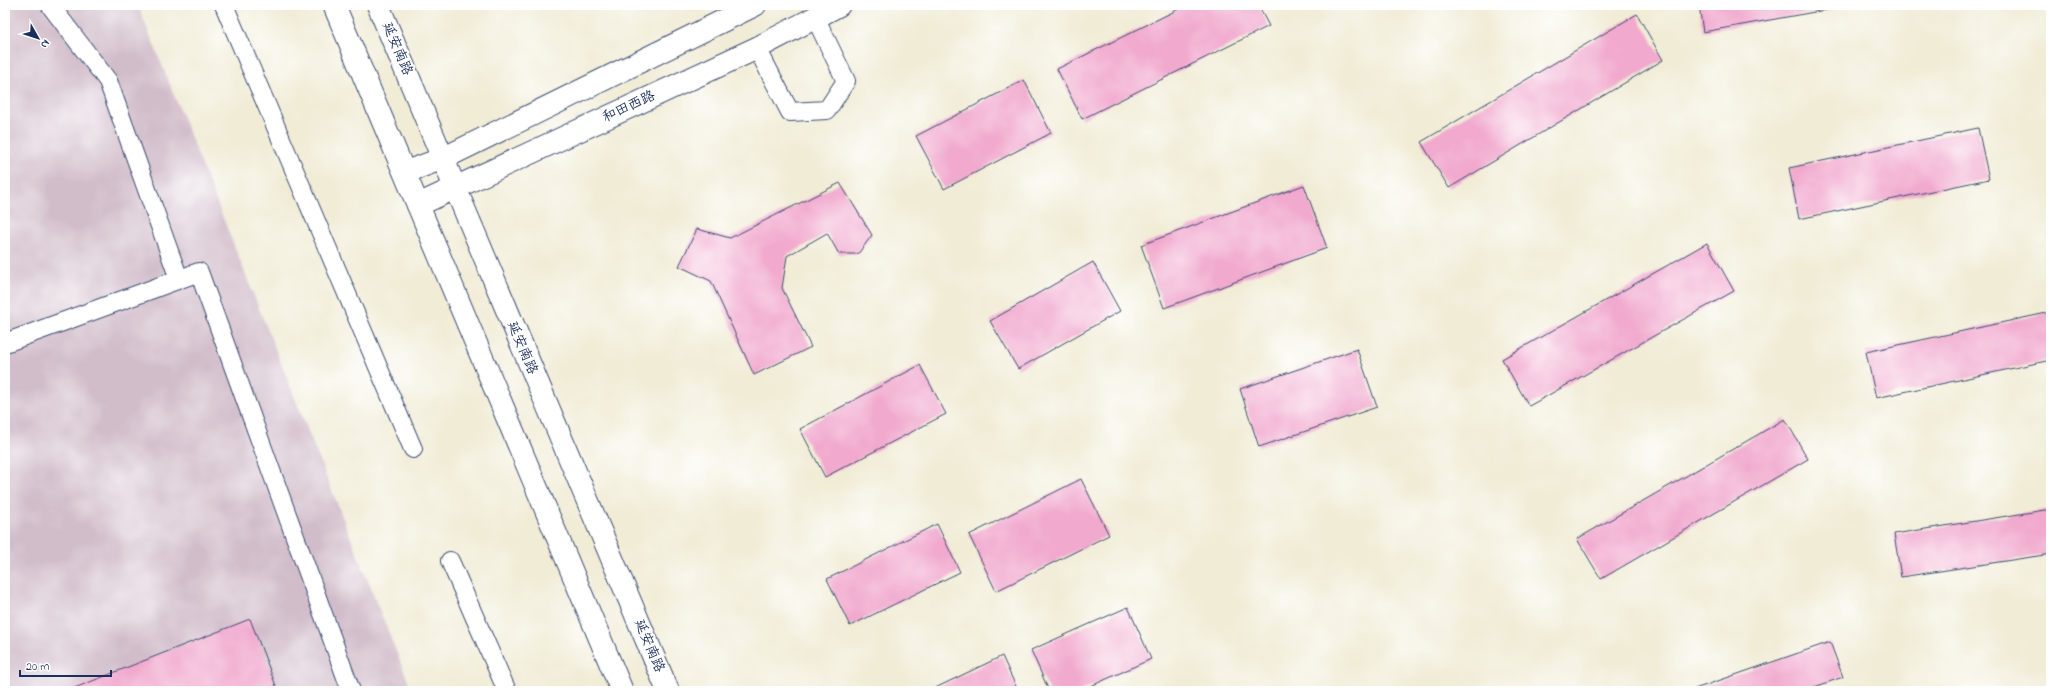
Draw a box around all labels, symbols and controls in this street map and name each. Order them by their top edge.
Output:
north arrow [18,18,58,58]
street label: 延安南路 [376,19,418,79]
text: N [36,36,54,52]
street label: 和田西路 [599,86,659,128]
street label: 延安南路 [501,318,543,378]
street label: 延安南路 [628,616,670,676]
scale bar [20,652,111,678]
text: 20 m [26,658,49,676]

